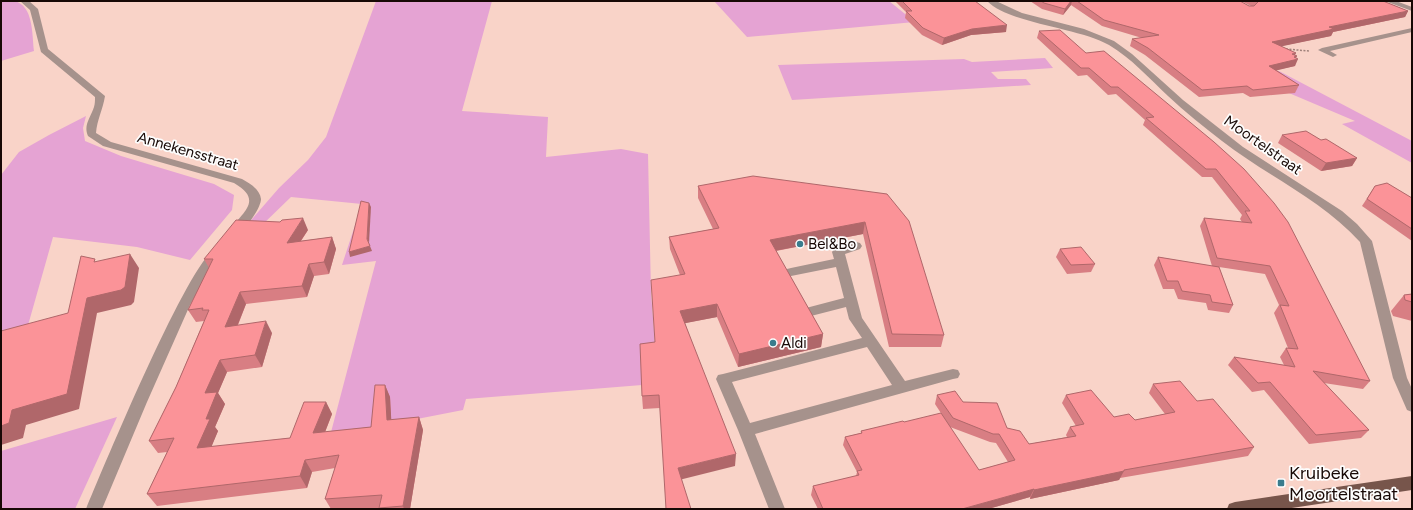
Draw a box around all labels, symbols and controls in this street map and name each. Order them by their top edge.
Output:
street label: Moortelstraat [1221,112,1306,179]
street label: Annekensstraat [135,128,241,174]
place label: Bel&Bo [808,235,856,253]
marker: Bel&Bo [795,239,805,249]
place label: Aldi [781,334,807,352]
marker: Aldi [768,338,778,348]
place label: Kruibeke Moortelstraat [1289,462,1398,505]
marker: Kruibeke Moortelstraat [1276,478,1286,488]

